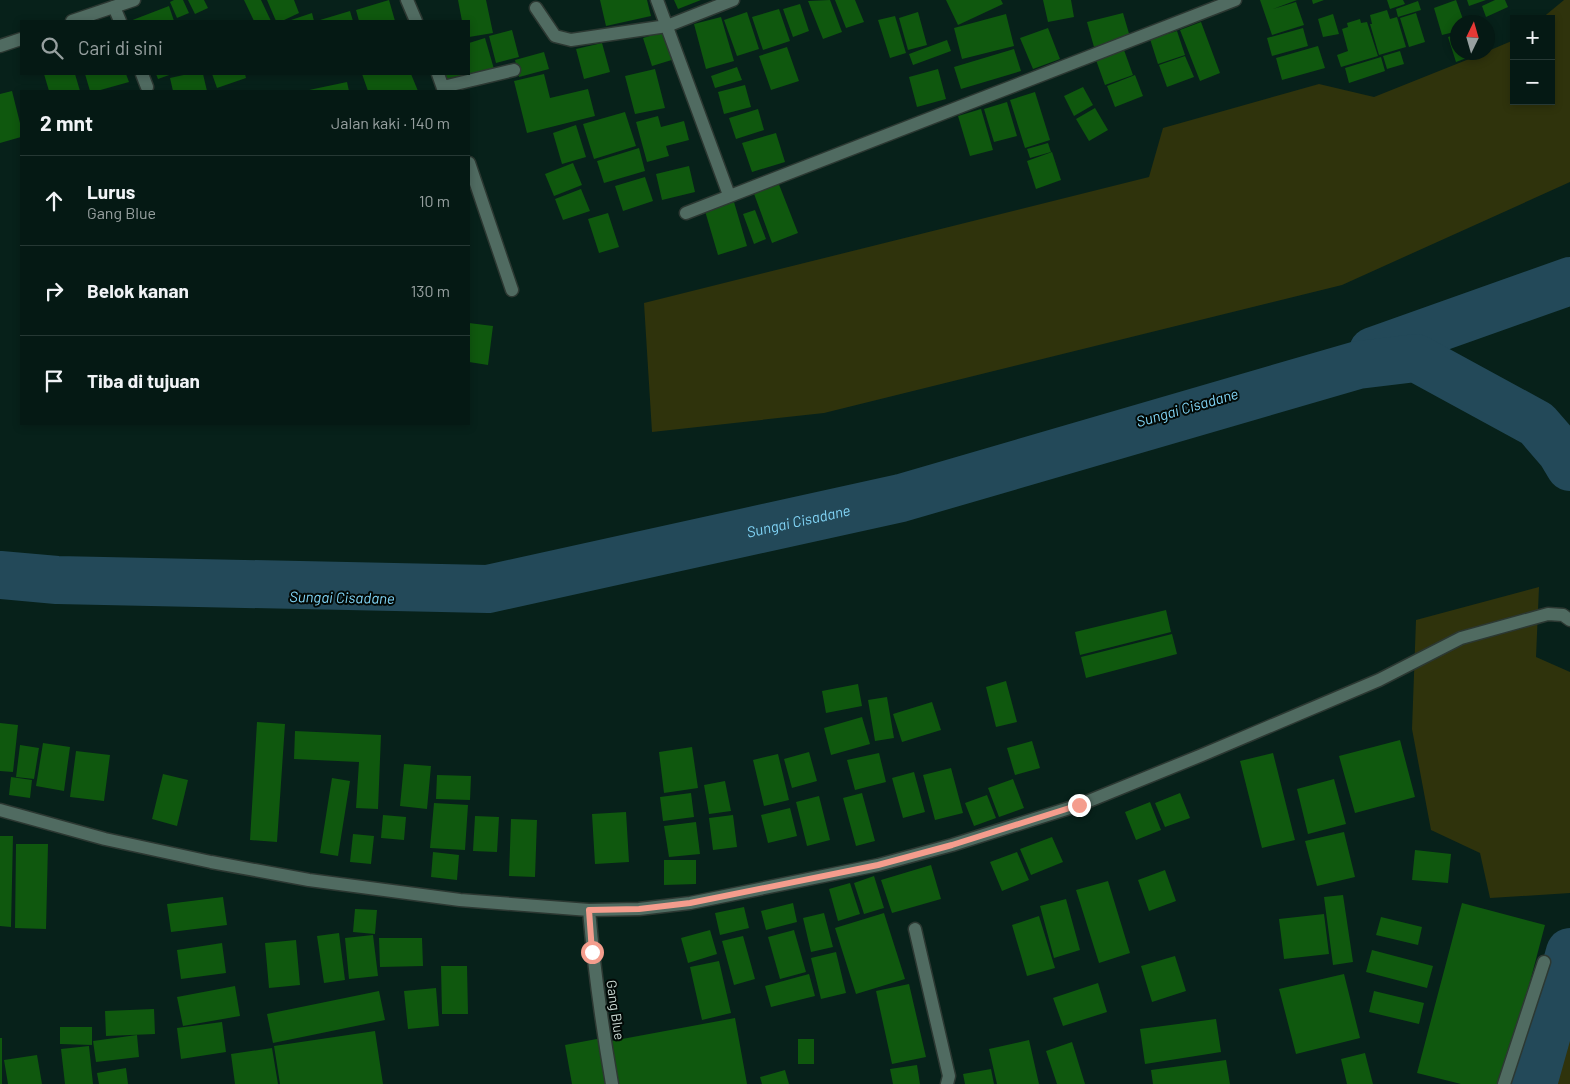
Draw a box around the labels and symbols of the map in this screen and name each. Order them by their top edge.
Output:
north arrow [1450,15,1495,60]
water label: Sungai Cisadane [1134,384,1240,430]
water label: Sungai Cisadane [745,500,852,541]
water label: Sungai Cisadane [289,587,395,607]
route end [1068,794,1091,817]
route start [581,941,604,964]
street label: Gang Blue [603,979,629,1041]

